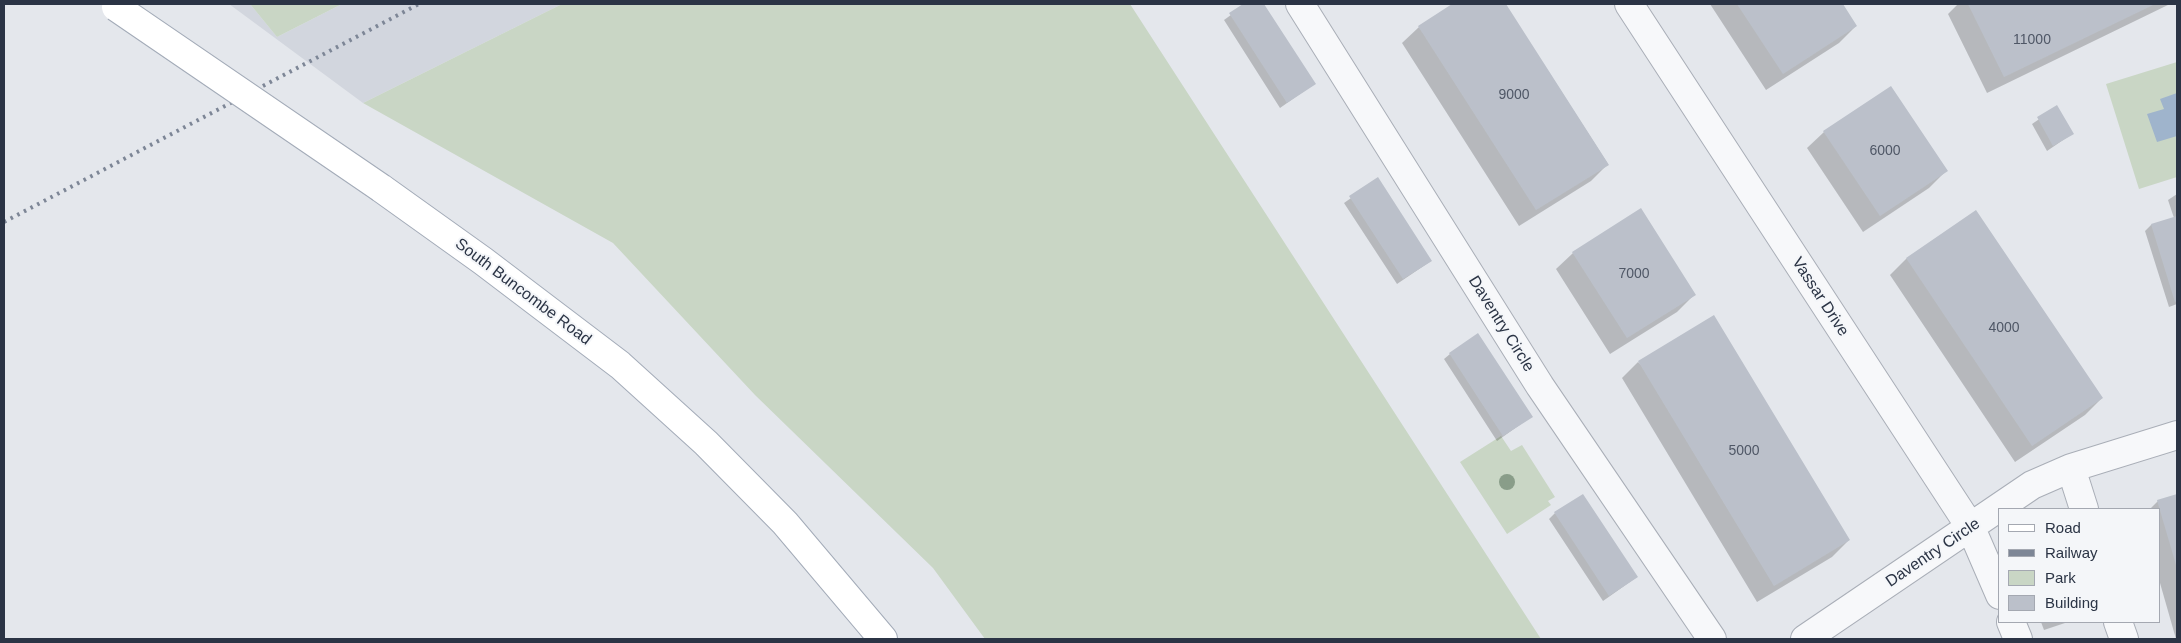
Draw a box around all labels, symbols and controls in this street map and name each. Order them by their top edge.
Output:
house number: 11000 [2013,32,2051,48]
house number: 9000 [1498,87,1530,103]
house number: 6000 [1869,143,1901,159]
street label: South Buncombe Road [451,235,595,349]
street label: Vassar Drive [1787,254,1853,340]
house number: 7000 [1618,266,1650,282]
street label: Daventry Circle [1464,273,1538,375]
house number: 4000 [1988,320,2020,336]
house number: 5000 [1728,443,1760,459]
legend [1998,508,2161,623]
street label: Daventry Circle [1882,514,1984,592]
text: Road [2045,519,2081,536]
text: Railway [2045,544,2098,561]
text: Park [2045,569,2076,586]
text: Building [2045,594,2098,611]

